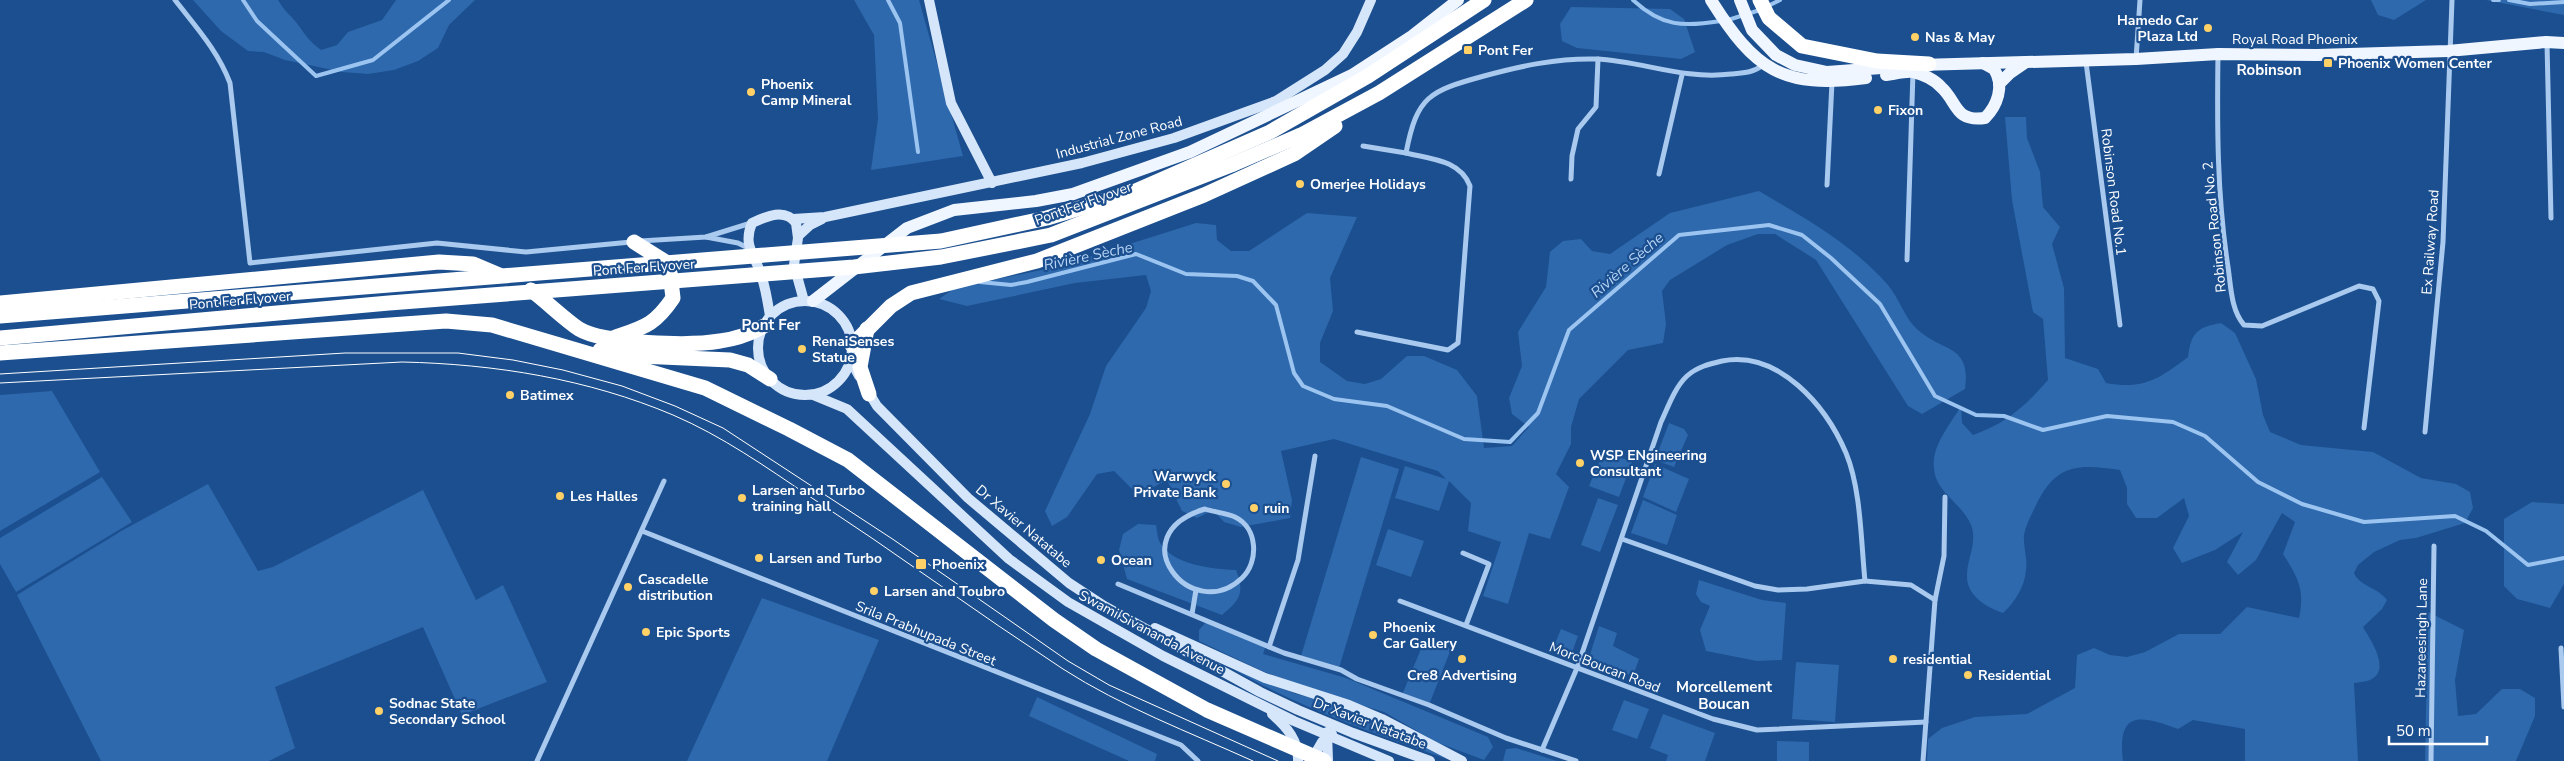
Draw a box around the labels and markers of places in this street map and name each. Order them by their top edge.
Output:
place label: Hamedo Car Plaza Ltd [2117,11,2199,46]
marker: Hamedo Car Plaza Ltd [2202,22,2214,34]
place label: Nas & May [1925,28,1995,47]
marker: Nas & May [1909,31,1921,43]
place label: Pont Fer [1478,41,1533,60]
marker: Pont Fer [1462,44,1474,56]
place label: Phoenix Women Center [2338,54,2492,73]
marker: Phoenix Women Center [2322,57,2334,69]
place label: Phoenix Camp Mineral [761,75,852,110]
marker: Phoenix Camp Mineral [745,86,757,98]
place label: Fixon [1888,101,1923,120]
marker: Fixon [1872,104,1884,116]
place label: Omerjee Holidays [1310,175,1426,194]
marker: Omerjee Holidays [1294,178,1306,190]
place label: RenaiSenses Statue [812,332,894,367]
marker: RenaiSenses Statue [796,343,808,355]
place label: Batimex [520,386,574,405]
marker: Batimex [504,389,516,401]
place label: WSP ENgineering Consultant [1590,446,1707,481]
marker: WSP ENgineering Consultant [1574,457,1586,469]
place label: Warwyck Private Bank [1133,467,1216,502]
marker: Warwyck Private Bank [1220,478,1232,490]
place label: Larsen and Turbo training hall [752,481,865,516]
place label: Les Halles [570,487,638,506]
marker: Les Halles [554,490,566,502]
marker: Larsen and Turbo training hall [736,492,748,504]
place label: ruin [1264,499,1289,518]
marker: ruin [1248,502,1260,514]
place label: Larsen and Turbo [769,549,882,568]
place label: Ocean [1111,551,1152,570]
marker: Larsen and Turbo [753,552,765,564]
marker: Ocean [1095,554,1107,566]
place label: Phoenix [932,555,985,574]
marker: Phoenix [914,557,928,571]
place label: Cascadelle distribution [638,570,713,605]
marker: Cascadelle distribution [622,581,634,593]
place label: Larsen and Toubro [884,582,1005,601]
marker: Larsen and Toubro [868,585,880,597]
place label: Phoenix Car Gallery [1383,618,1457,653]
place label: Epic Sports [656,623,730,642]
marker: Epic Sports [640,626,652,638]
marker: Phoenix Car Gallery [1367,629,1379,641]
place label: residential [1903,650,1972,669]
marker: Cre8 Advertising [1456,653,1468,665]
marker: residential [1887,653,1899,665]
place label: Cre8 Advertising [1407,666,1517,685]
place label: Residential [1978,666,2051,685]
marker: Residential [1962,669,1974,681]
place label: Sodnac State Secondary School [389,694,506,729]
marker: Sodnac State Secondary School [373,705,385,717]

